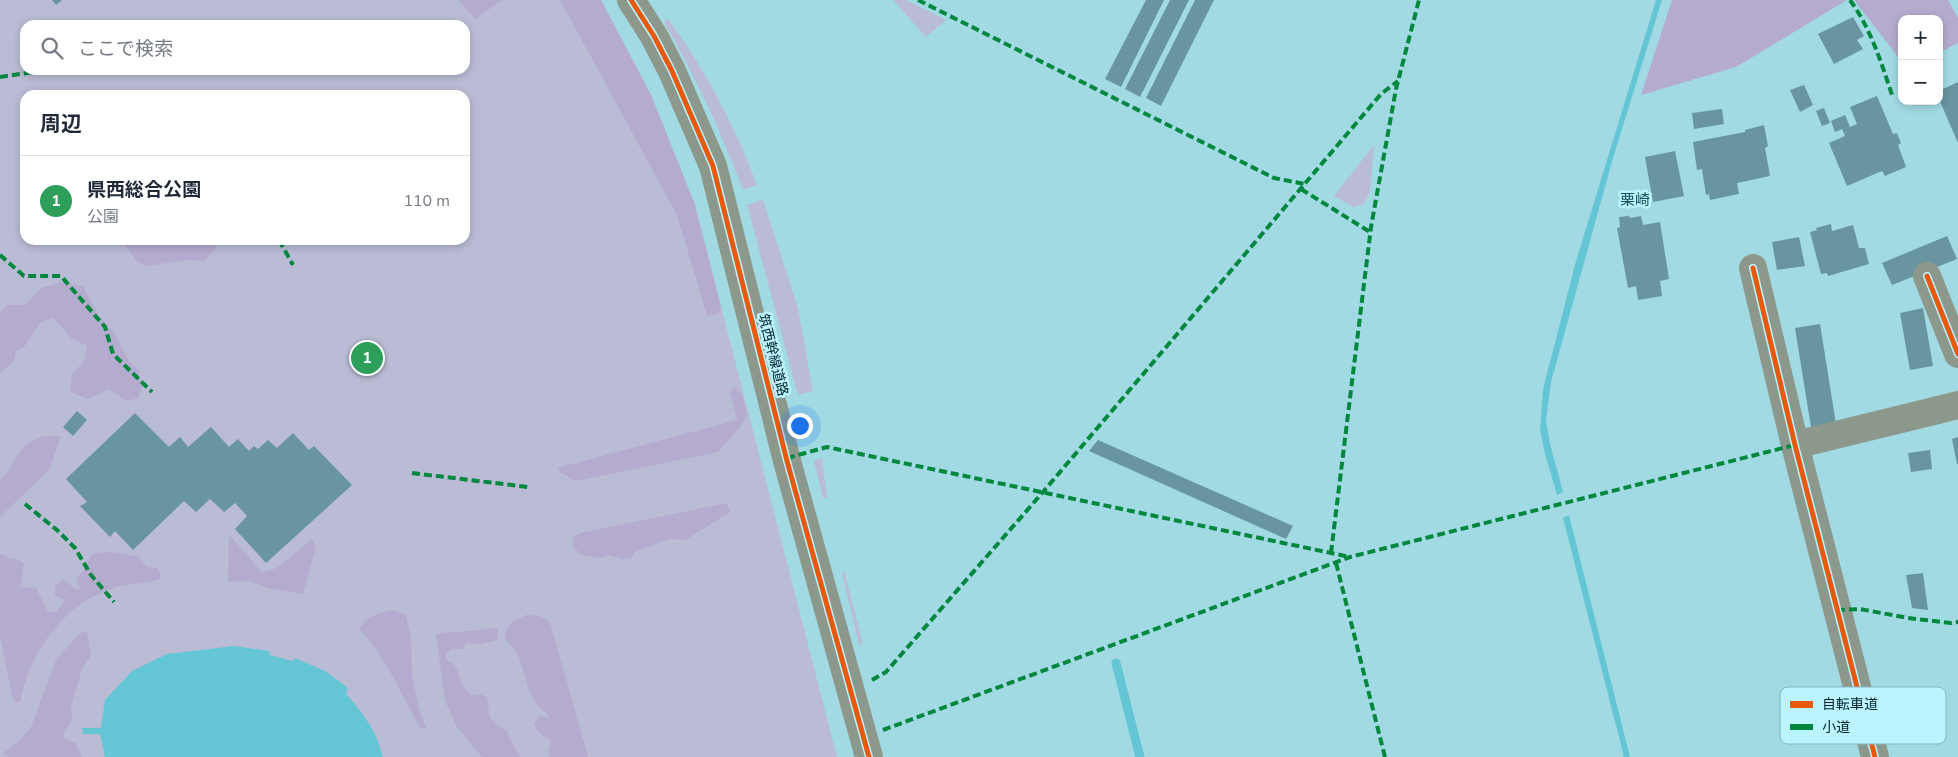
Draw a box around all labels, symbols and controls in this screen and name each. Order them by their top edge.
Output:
map controls [1898,15,1943,105]
button: + [1898,15,1943,60]
search box [20,20,470,75]
icon: search [38,34,66,62]
text: ここで検索 [78,36,173,62]
button: − [1898,60,1943,105]
text: 周辺 [40,110,82,138]
text: 県西総合公園 [87,177,201,203]
text: 1 [51,190,61,212]
text: 110 m [403,190,450,212]
district label: 栗崎 [1620,190,1650,210]
text: 公園 [87,206,119,228]
street label: 筑西幹線道路 [754,312,792,398]
pin: 1 [351,339,383,377]
your location [787,413,813,439]
legend [1780,687,1946,744]
text: 自転車道 [1822,695,1878,714]
text: 小道 [1822,718,1850,737]

